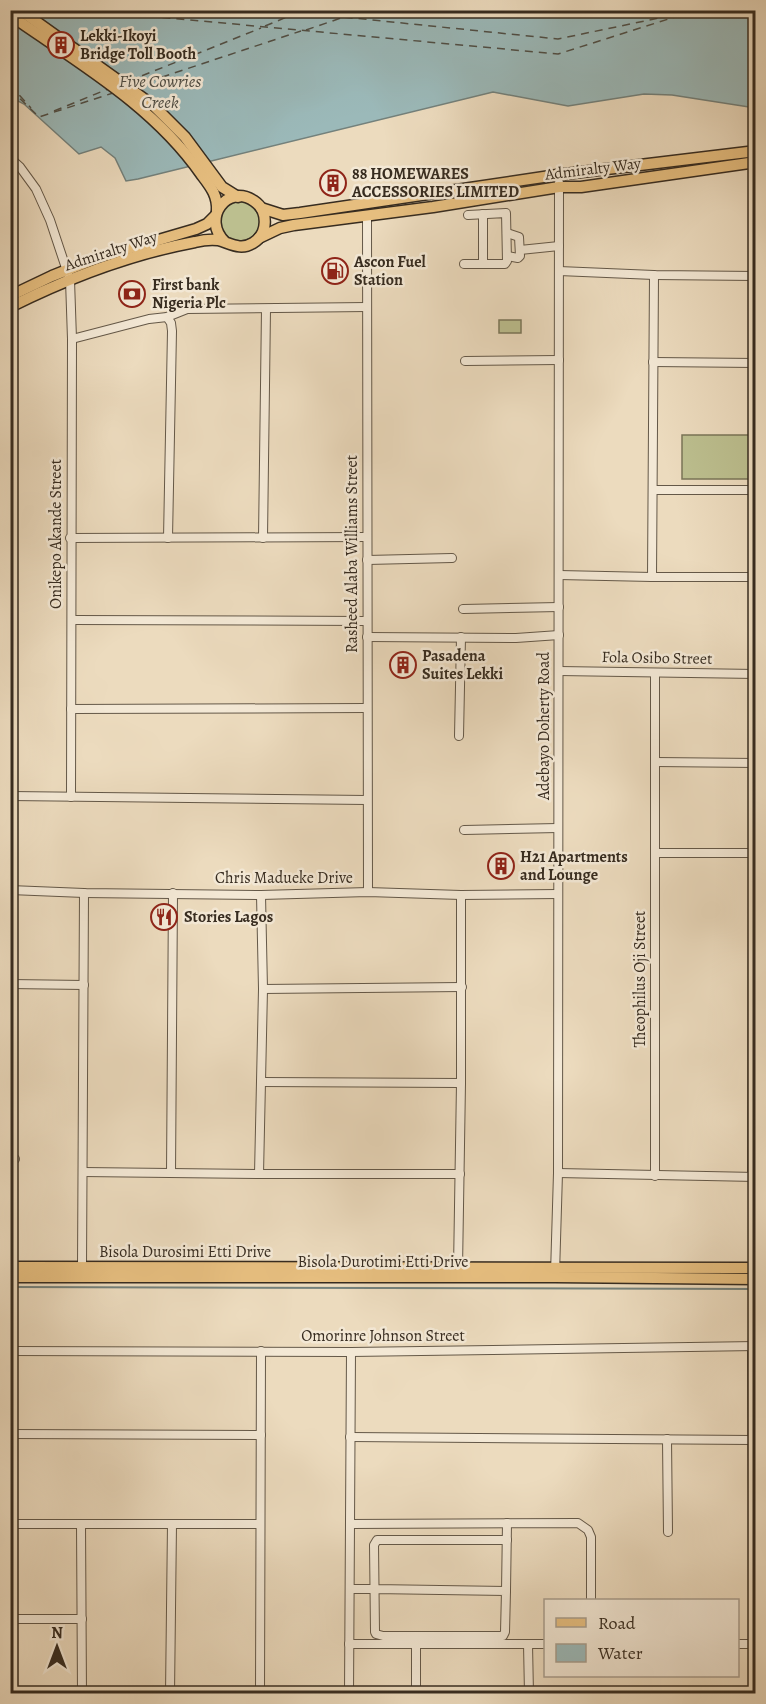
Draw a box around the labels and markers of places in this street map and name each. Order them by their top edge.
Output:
place label: Lekki-Ikoyi Bridge Toll Booth [80,25,197,65]
building icon: Lekki-Ikoyi Bridge Toll Booth [46,30,76,60]
place label: 88 HOMEWARES ACCESSORIES LIMITED [351,163,519,203]
building icon: 88 HOMEWARES ACCESSORIES LIMITED [318,168,348,198]
place label: Ascon Fuel Station [353,251,427,291]
fuel station icon: Ascon Fuel Station [320,256,350,286]
place label: First bank Nigeria Plc [152,274,226,314]
bank icon: First bank Nigeria Plc [117,279,147,309]
place label: Pasadena Suites Lekki [422,645,503,685]
building icon: Pasadena Suites Lekki [388,650,418,680]
place label: H21 Apartments and Lounge [520,846,628,886]
building icon: H21 Apartments and Lounge [486,851,516,881]
restaurant icon: Stories Lagos [149,902,179,932]
place label: Stories Lagos [184,906,273,928]

